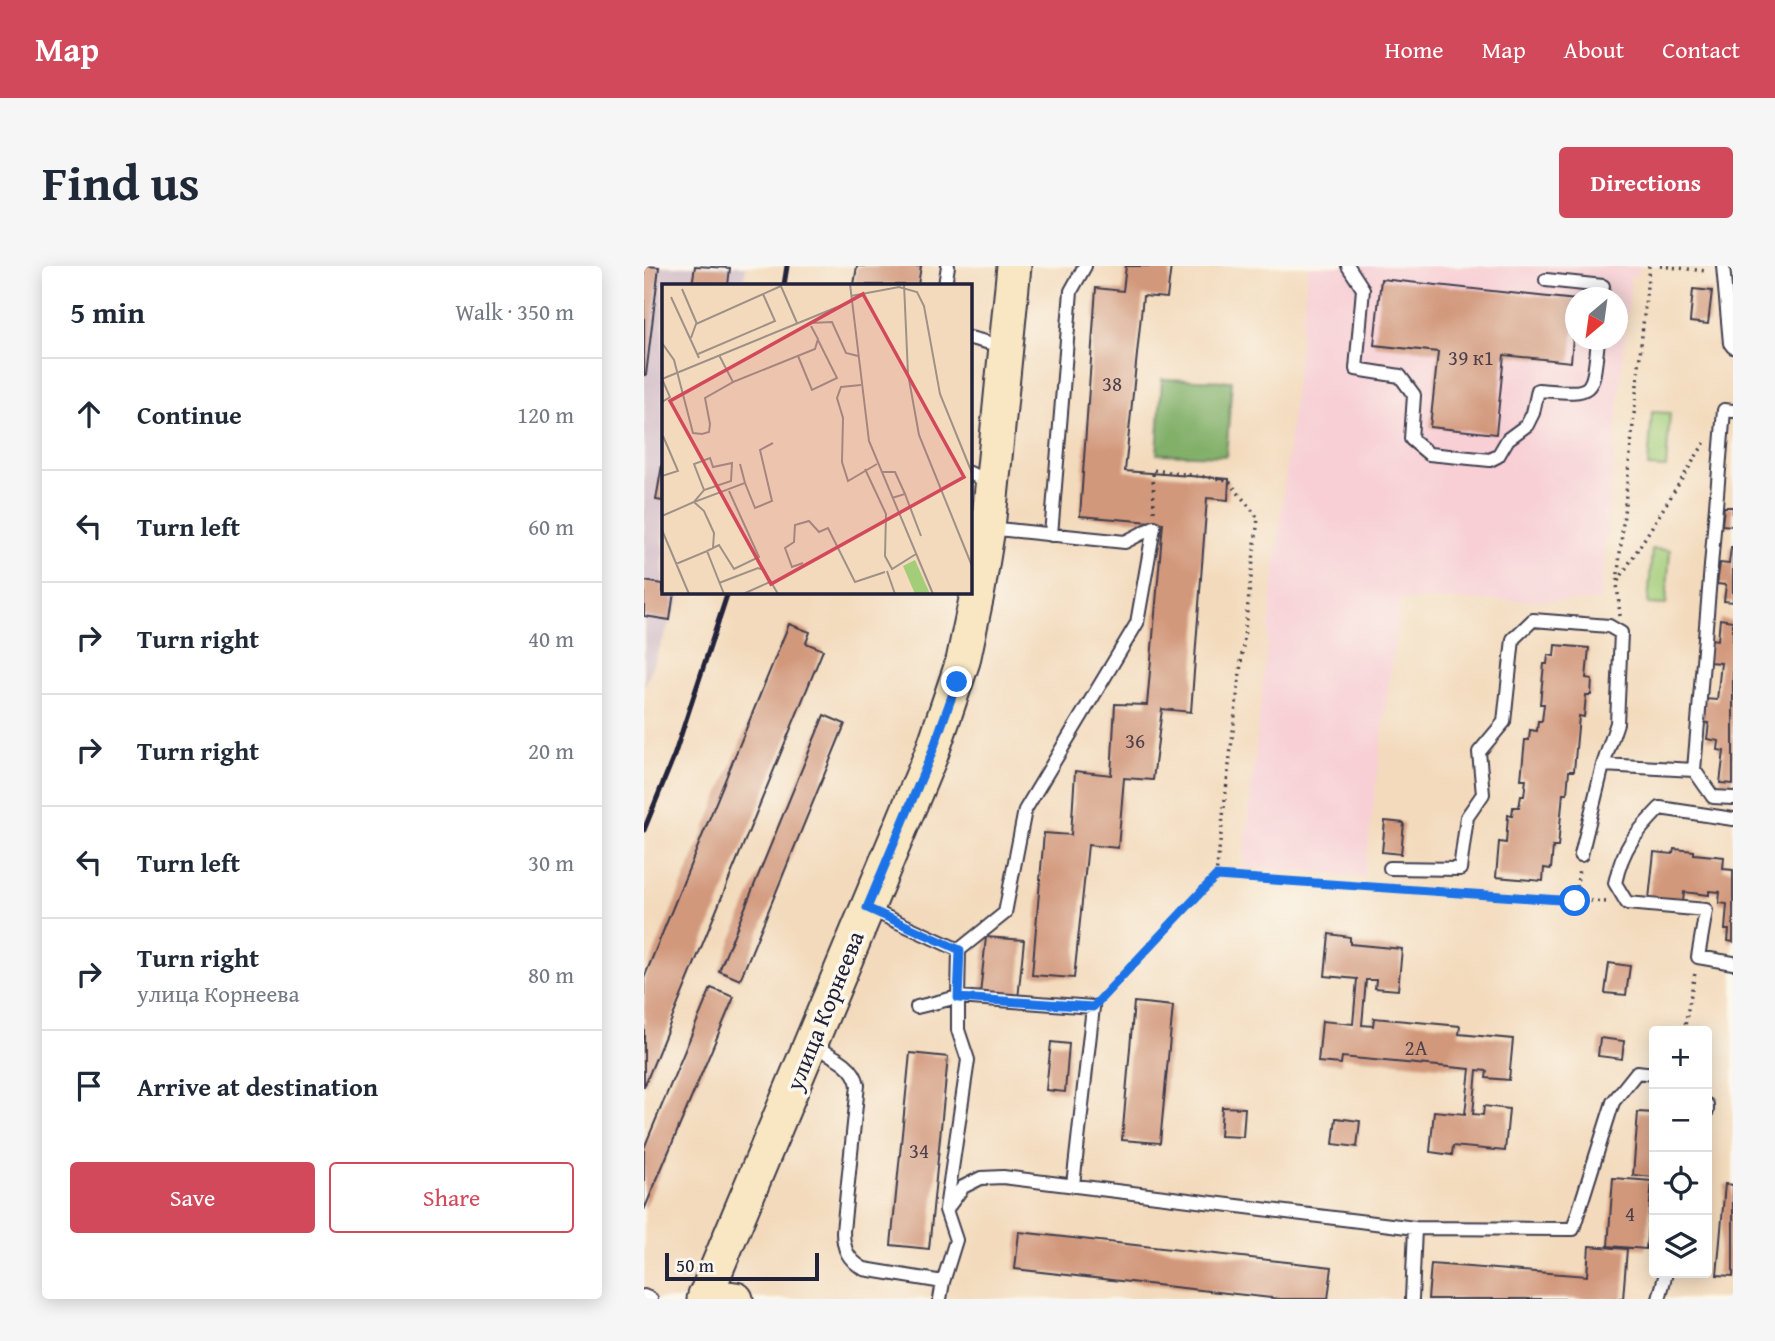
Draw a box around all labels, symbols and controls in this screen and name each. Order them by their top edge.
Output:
text: Map [35,25,99,73]
text: Home [1385,32,1444,67]
text: Map [1482,32,1526,67]
text: About [1564,32,1624,67]
text: Contact [1662,32,1740,67]
text: Find us [42,146,200,218]
button: Directions [1559,147,1733,218]
inset map [662,284,971,593]
north arrow [1565,287,1628,350]
text: 5 min [70,290,145,334]
text: Walk · 350 m [455,295,574,328]
house number: 39 к1 [1448,342,1494,373]
house number: 38 [1102,368,1122,399]
icon: ahead [70,395,108,433]
text: Continue [137,395,242,434]
text: 120 m [517,398,574,431]
icon: left [70,507,108,545]
text: Turn left [137,507,240,546]
text: 60 m [528,510,574,543]
icon: right [70,619,108,657]
text: Turn right [137,619,259,658]
text: 40 m [528,622,574,655]
route end [941,666,972,697]
house number: 36 [1125,725,1145,756]
icon: right [70,731,108,769]
text: Turn right [137,731,259,770]
text: 20 m [528,734,574,767]
icon: left [70,843,108,881]
text: Turn left [137,843,240,882]
text: 30 m [528,846,574,879]
route start [1559,885,1590,916]
street label: улица Корнеева [776,925,873,1097]
text: Turn right [137,938,259,977]
icon: right [70,955,108,993]
text: 80 m [528,958,574,991]
text: улица Корнеева [137,977,300,1010]
map controls [1649,1026,1712,1278]
button: + [1649,1026,1712,1089]
house number: 2А [1405,1032,1428,1063]
icon: arrive [70,1067,108,1105]
text: Arrive at destination [137,1067,378,1106]
button: − [1649,1089,1712,1152]
house number: 34 [909,1135,929,1166]
button: locate [1649,1152,1712,1215]
button: Save [70,1162,315,1233]
button: Share [329,1162,574,1233]
house number: 4 [1625,1198,1635,1229]
button: layers [1649,1215,1712,1278]
scale bar [665,1250,819,1282]
text: 50 m [676,1251,714,1279]

